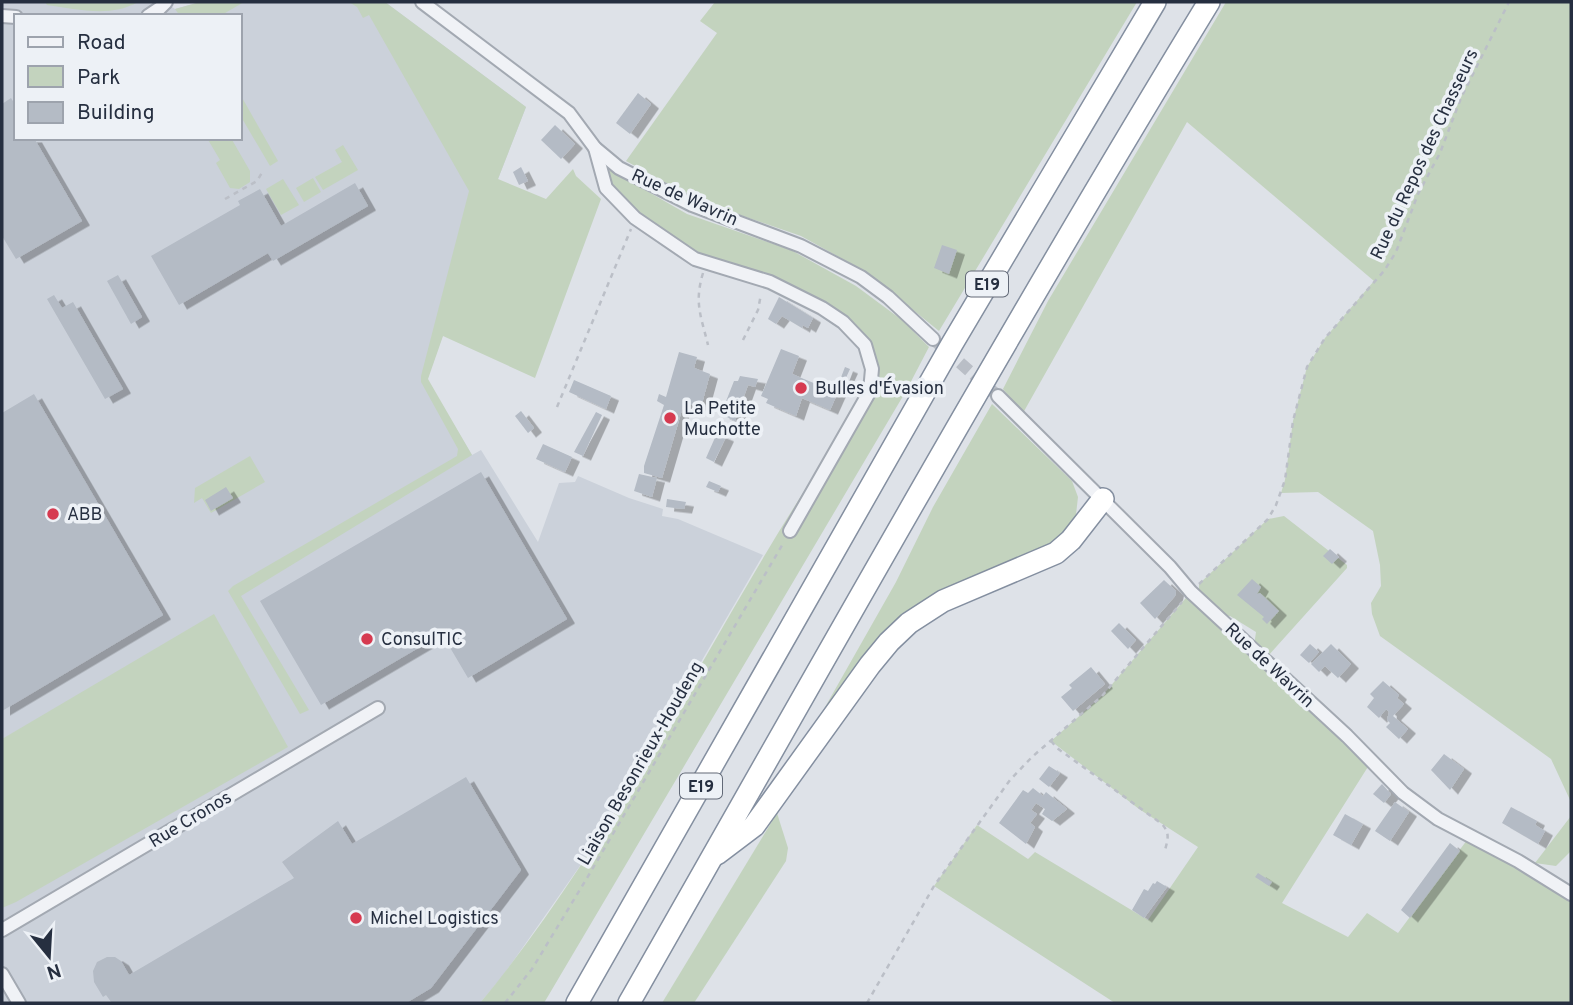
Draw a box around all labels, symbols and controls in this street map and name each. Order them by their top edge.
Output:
legend [14,14,242,140]
text: Road [77,30,126,57]
street label: Rue du Repos des Chasseurs [1366,46,1484,264]
text: Park [77,65,120,92]
text: Building [77,100,155,127]
street label: Rue de Wavrin [627,165,741,232]
road number: E19 [966,272,1008,296]
place label: Bulles d'Évasion [815,376,944,401]
marker: Bulles d'Évasion [793,380,809,396]
place label: La Petite Muchotte [684,398,761,442]
marker: La Petite Muchotte [662,410,678,426]
place label: ABB [67,504,102,527]
marker: ABB [45,506,61,522]
street label: Rue de Wavrin [1219,619,1319,714]
place label: ConsulTIC [381,629,463,652]
marker: ConsulTIC [359,631,375,647]
street label: Liaison Besonrieux-Houdeng [573,658,709,870]
road number: E19 [680,774,722,799]
street label: Rue Cronos [145,787,236,854]
place label: Michel Logistics [370,908,499,931]
marker: Michel Logistics [348,910,364,926]
north arrow [14,921,84,991]
text: N [43,957,64,984]

